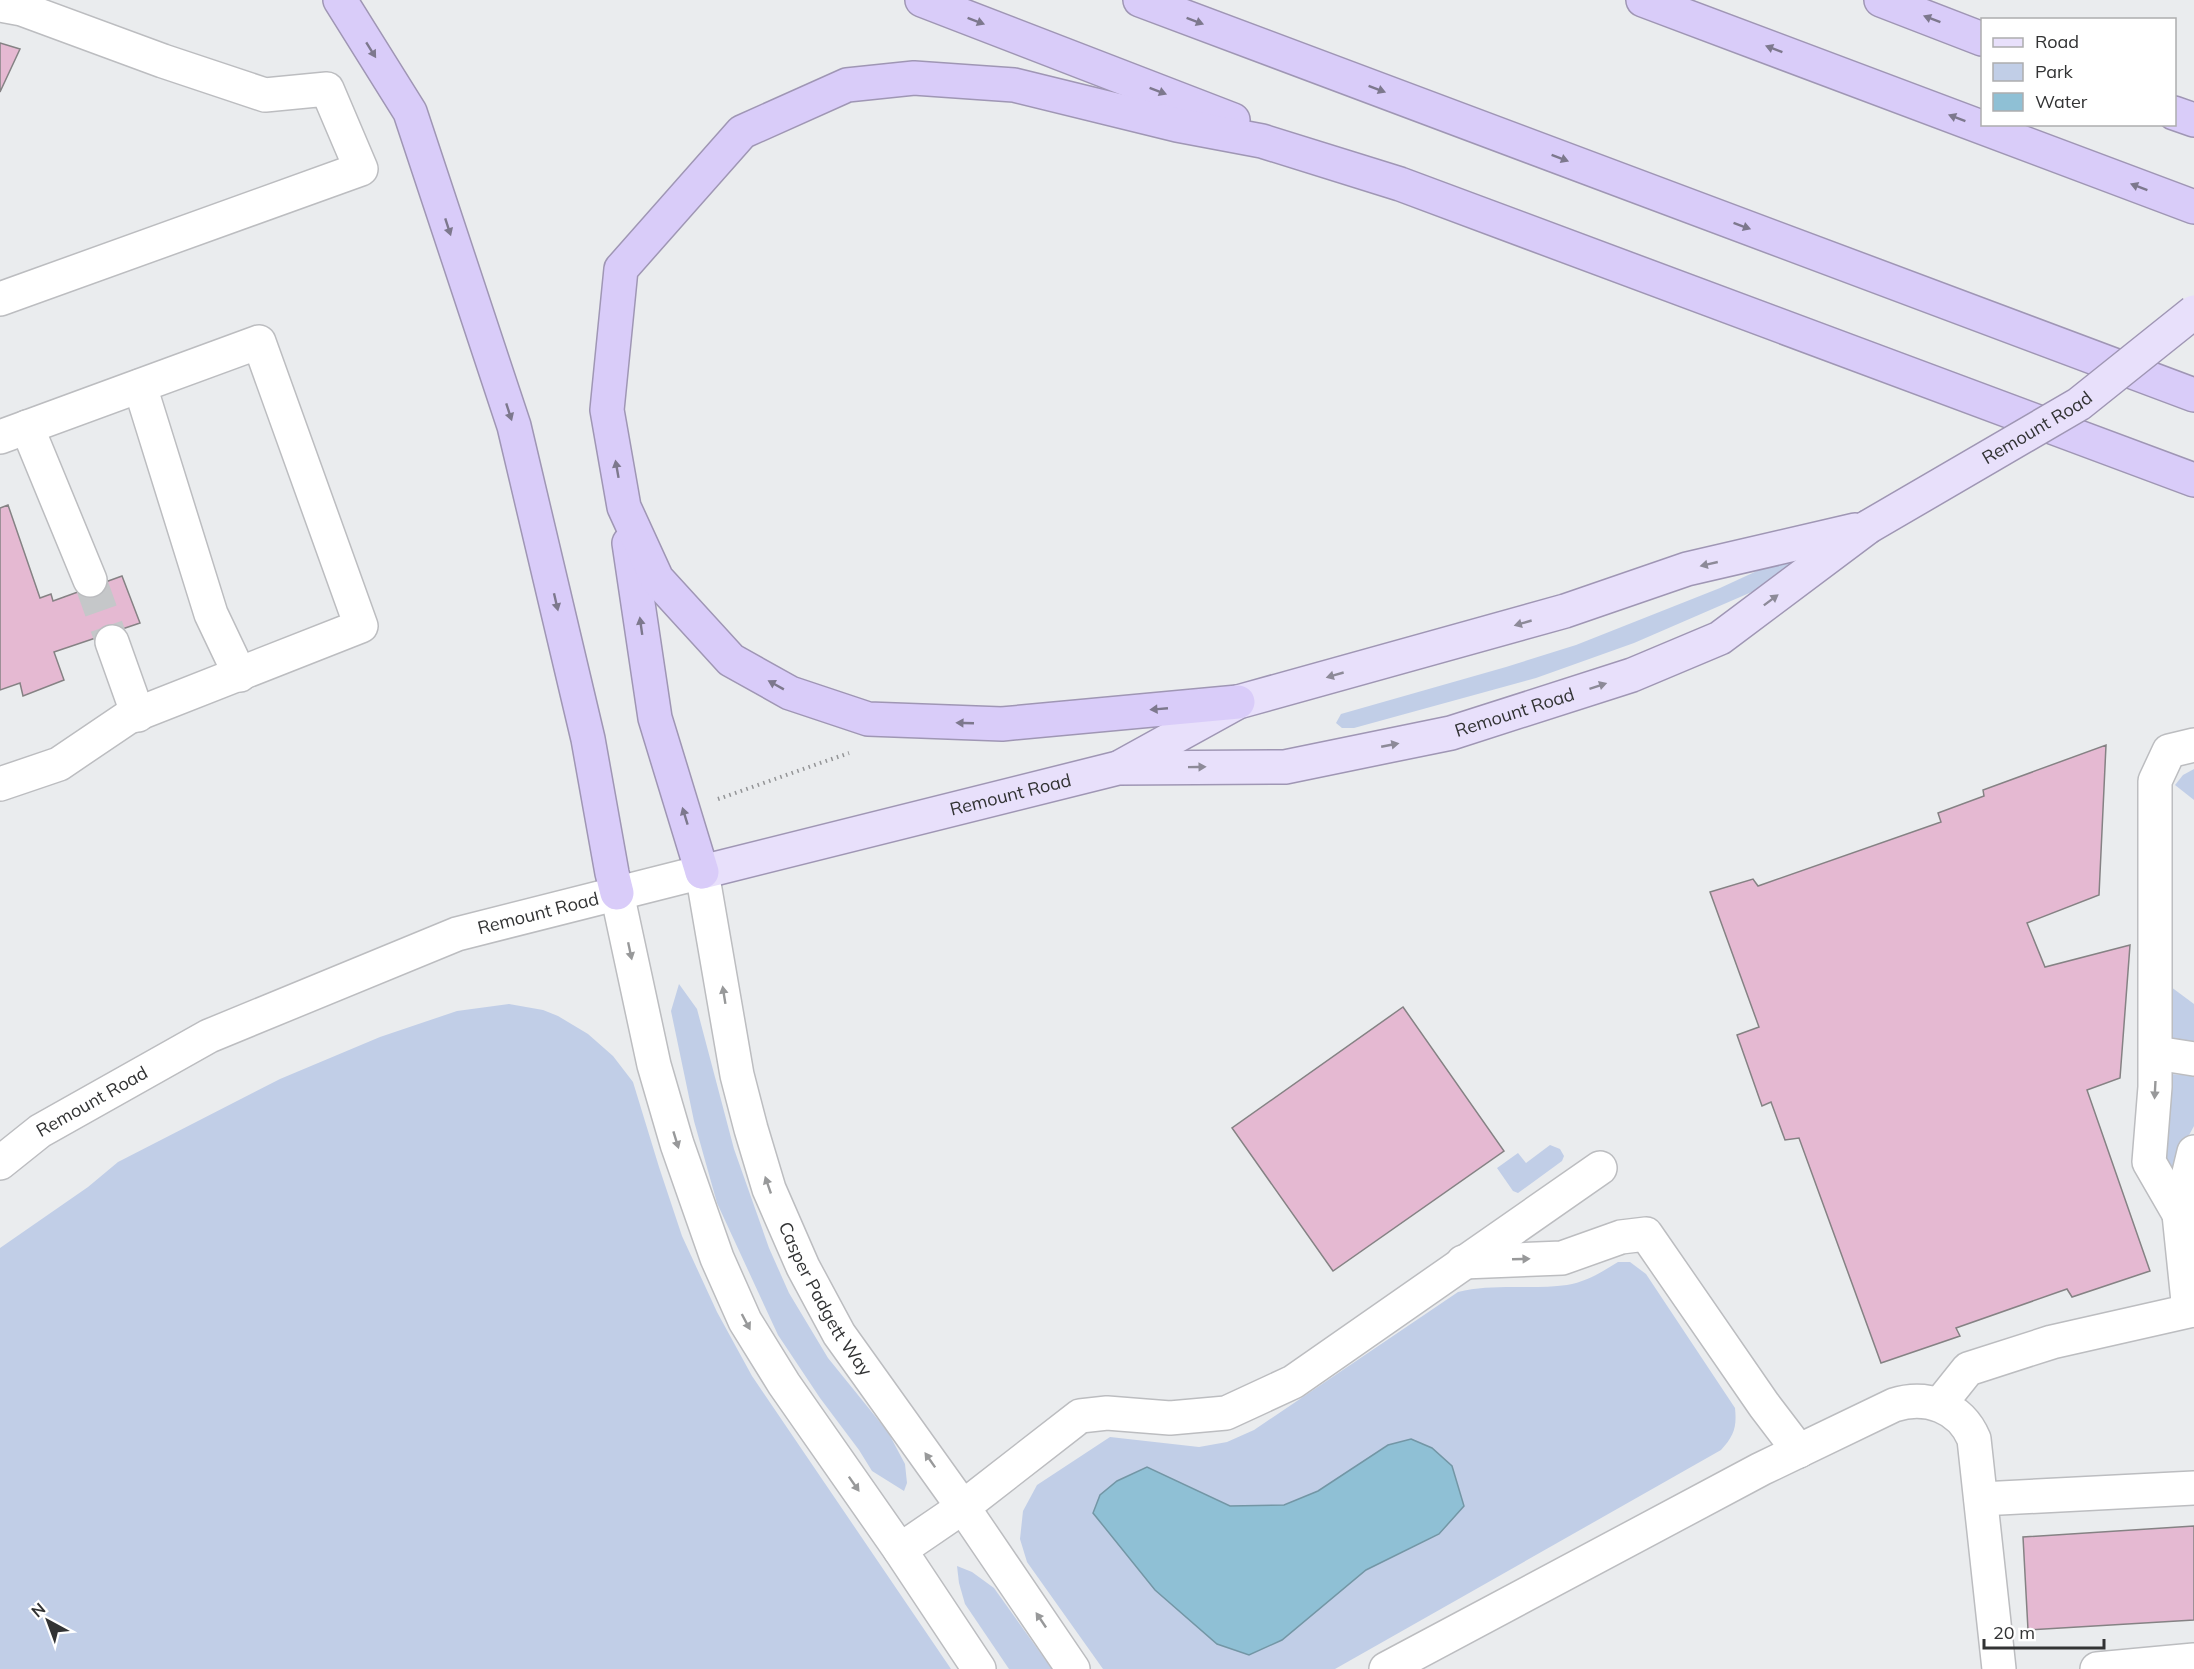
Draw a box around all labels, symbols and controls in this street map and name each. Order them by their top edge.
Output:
one-way arrow [1923,14,1941,24]
one-way arrow [1186,16,1204,26]
one-way arrow [967,17,985,26]
legend [1981,18,2176,126]
text: Road [2035,30,2079,53]
one-way arrow [365,41,377,57]
one-way arrow [1765,44,1783,54]
text: Park [2035,60,2074,83]
one-way arrow [1368,85,1386,95]
one-way arrow [1149,87,1167,96]
text: Water [2035,90,2088,113]
one-way arrow [1948,113,1966,122]
one-way arrow [1551,154,1569,163]
one-way arrow [2130,181,2148,191]
one-way arrow [444,218,453,236]
one-way arrow [1734,222,1752,232]
street label: Remount Road [1978,386,2097,469]
one-way arrow [505,403,515,421]
one-way arrow [613,460,622,479]
one-way arrow [1699,560,1718,569]
one-way arrow [551,593,561,611]
one-way arrow [1763,595,1778,607]
one-way arrow [637,617,646,636]
one-way arrow [1514,619,1532,628]
one-way arrow [1326,671,1344,680]
one-way arrow [767,680,784,690]
one-way arrow [1589,681,1607,691]
street label: Remount Road [1452,682,1577,742]
one-way arrow [1150,705,1169,714]
one-way arrow [955,718,974,727]
one-way arrow [1381,740,1399,750]
one-way arrow [1188,763,1207,772]
street label: Remount Road [947,768,1073,821]
one-way arrow [680,807,689,825]
street label: Remount Road [475,887,601,939]
one-way arrow [625,941,635,960]
one-way arrow [720,985,729,1004]
street label: Remount Road [32,1061,152,1142]
one-way arrow [2150,1080,2159,1099]
one-way arrow [672,1131,681,1149]
one-way arrow [762,1176,772,1194]
street label: Casper Padgett Way [774,1218,878,1381]
one-way arrow [1512,1255,1531,1264]
one-way arrow [741,1313,751,1330]
one-way arrow [924,1453,936,1469]
one-way arrow [848,1476,859,1492]
north arrow [18,1591,78,1651]
text: N [27,1598,49,1621]
scale bar [1984,1612,2104,1650]
one-way arrow [1035,1613,1047,1629]
text: 20 m [1993,1621,2035,1644]

